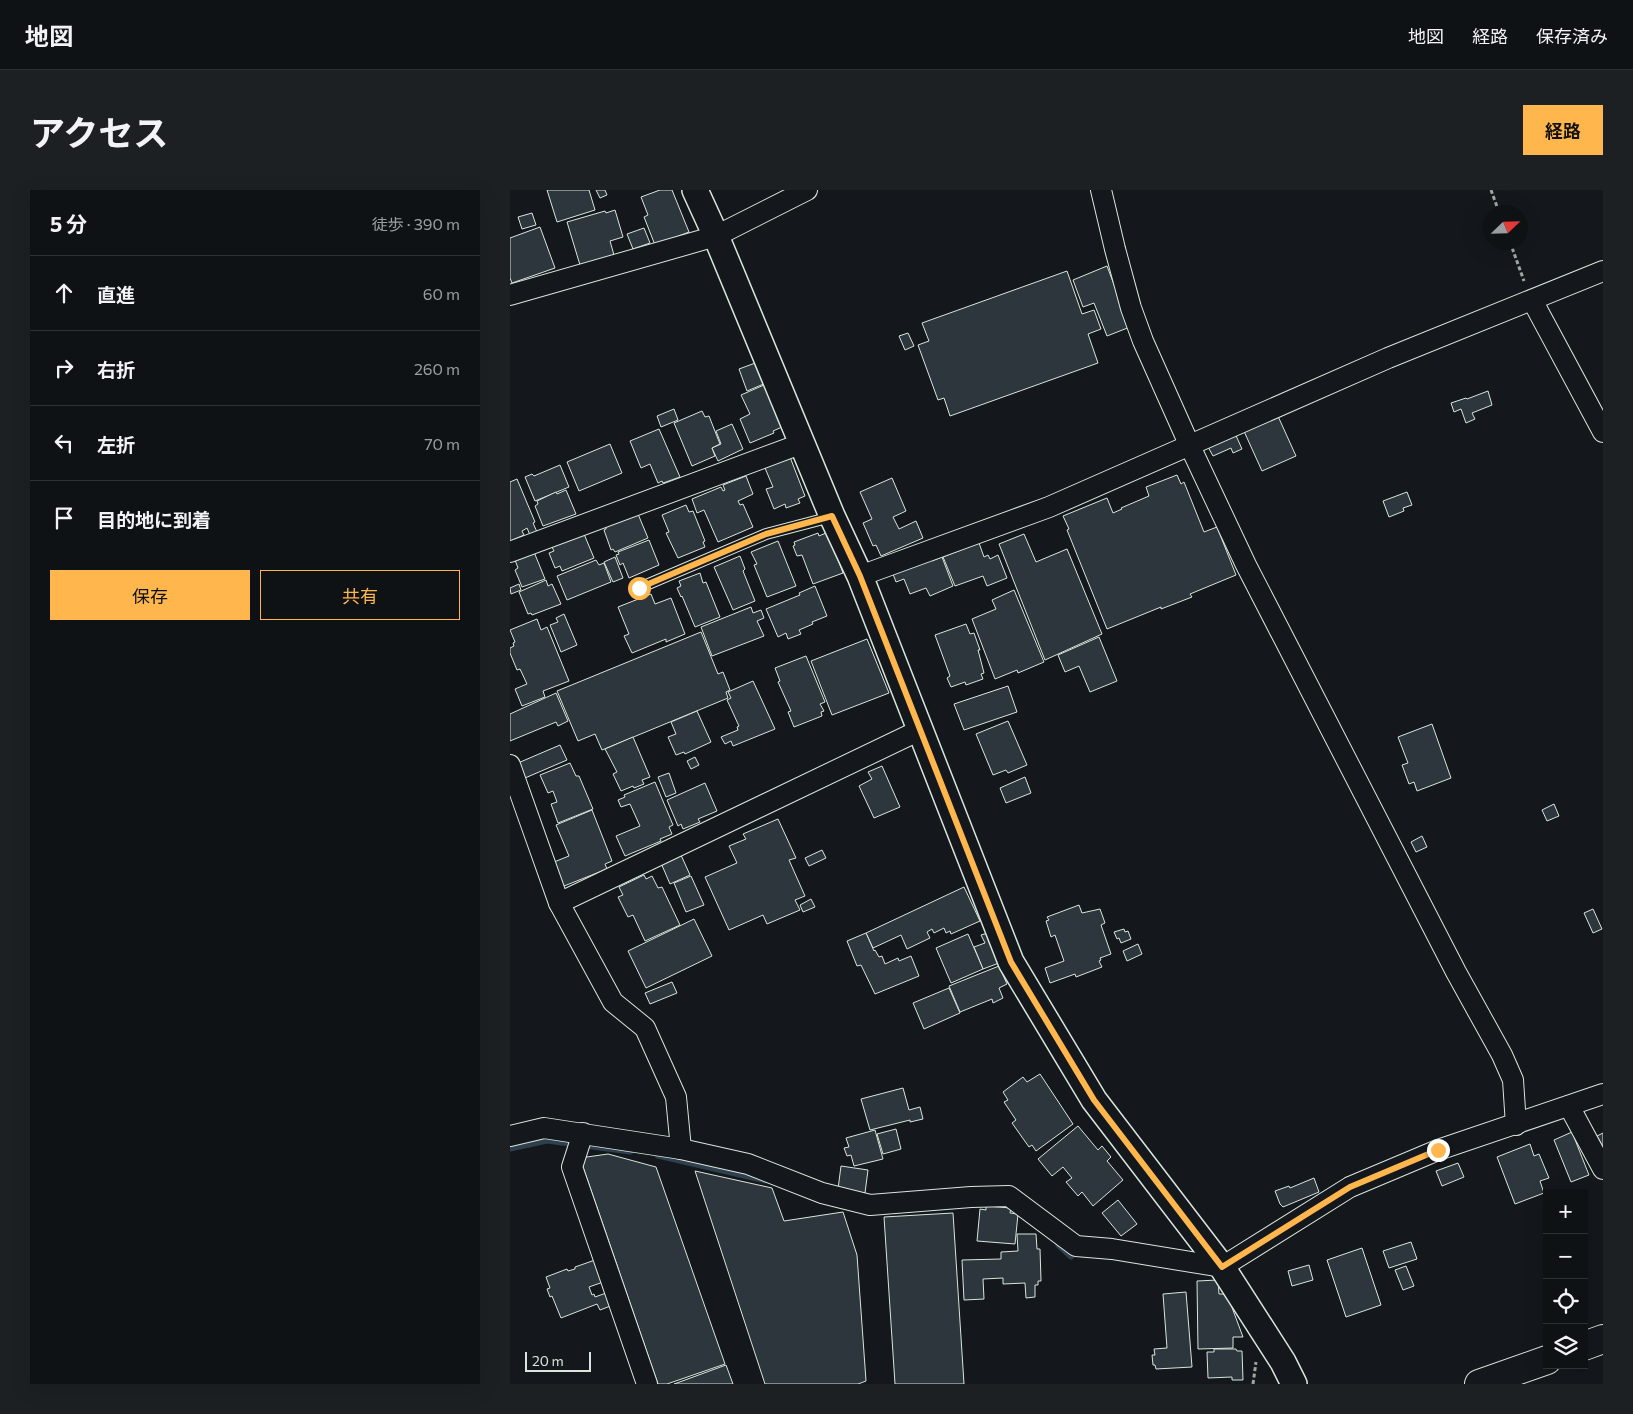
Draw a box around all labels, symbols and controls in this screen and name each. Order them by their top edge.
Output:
text: 地図 [25,21,73,50]
text: 地図 [1408,25,1444,47]
text: 経路 [1472,25,1508,47]
text: 保存済み [1536,25,1608,47]
button: 経路 [1523,105,1603,155]
text: アクセス [30,110,168,153]
north arrow [1483,205,1528,250]
text: 5 分 [50,211,87,236]
text: 徒歩 · 390 m [372,214,460,233]
icon: ahead [50,279,78,307]
text: 直進 [97,283,135,306]
text: 60 m [423,284,460,303]
icon: right [50,354,78,382]
text: 右折 [97,358,135,381]
text: 260 m [414,359,460,378]
icon: left [50,429,78,457]
text: 左折 [97,433,135,456]
text: 70 m [424,434,460,453]
icon: arrive [50,504,78,532]
text: 目的地に到着 [97,508,211,531]
button: 保存 [50,570,250,620]
button: 共有 [260,570,460,620]
route start [628,577,651,600]
route end [1427,1139,1450,1162]
map controls [1543,1189,1588,1369]
button: + [1543,1189,1588,1234]
button: − [1543,1234,1588,1279]
button: locate [1543,1279,1588,1324]
button: layers [1543,1324,1588,1369]
scale bar [525,1349,591,1372]
text: 20 m [532,1352,564,1369]

